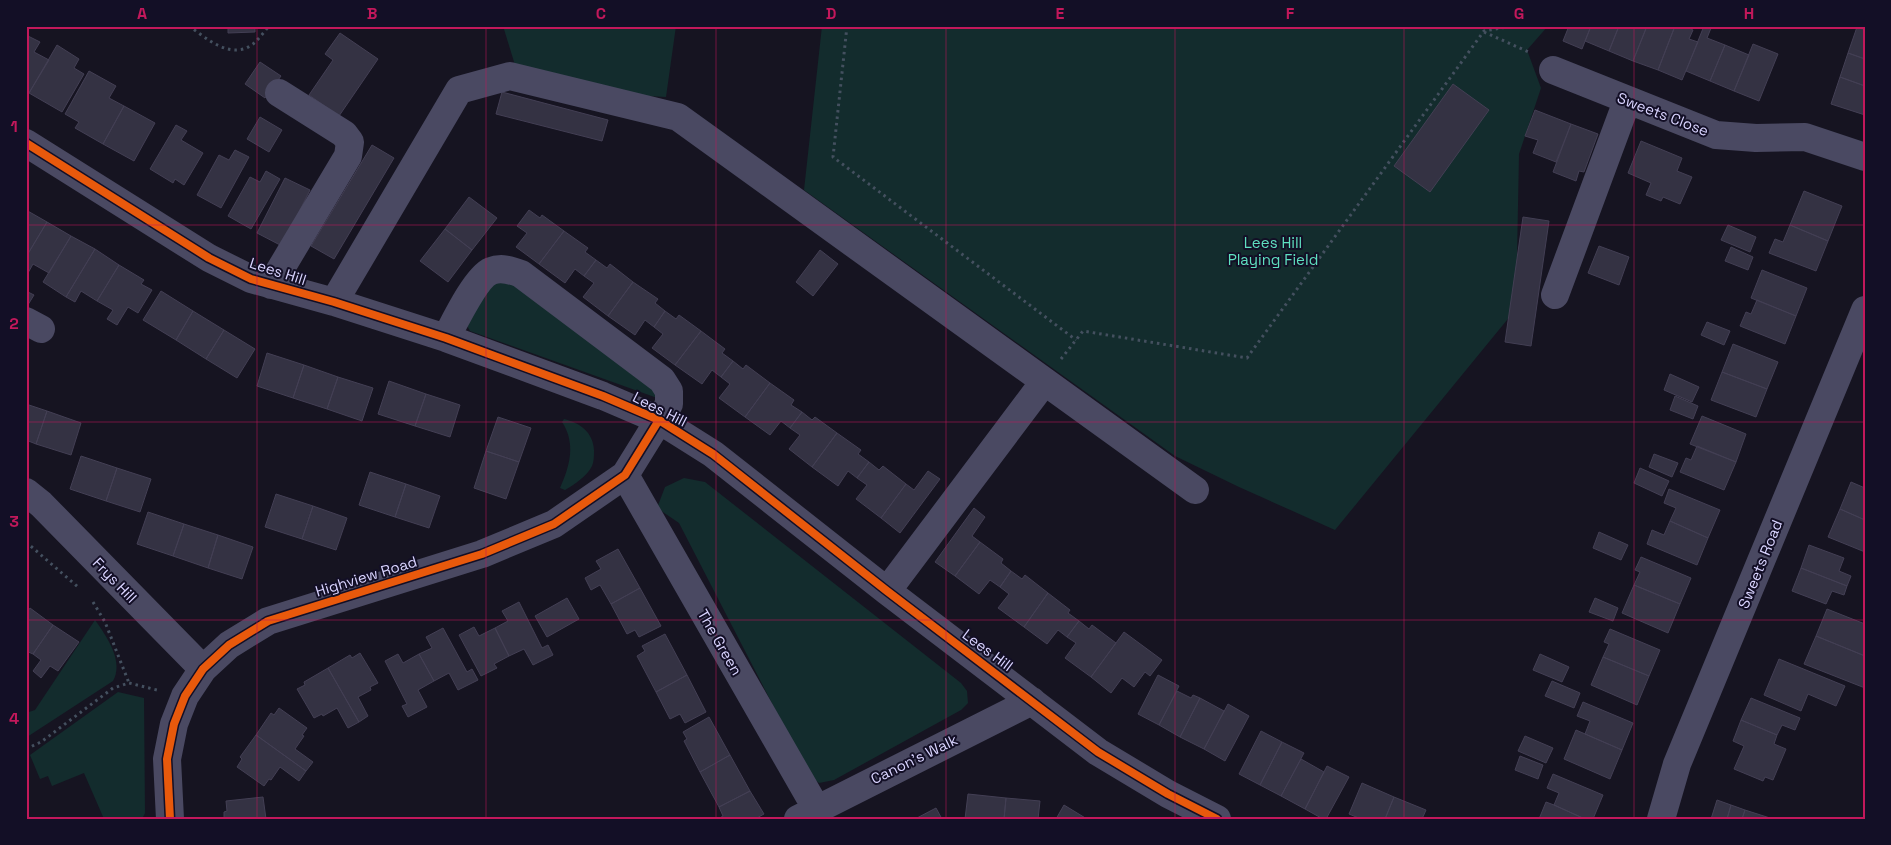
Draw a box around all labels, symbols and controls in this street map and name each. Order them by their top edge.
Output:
text: A [137,3,147,24]
text: B [367,3,377,24]
text: C [596,3,606,24]
text: D [826,3,836,24]
text: E [1056,3,1065,24]
text: F [1286,3,1295,24]
text: G [1514,3,1524,24]
text: H [1744,3,1754,24]
street label: Sweets Close [1615,88,1712,140]
text: 1 [10,116,18,137]
park label: Lees Hill Playing Field [1228,233,1318,269]
street label: Lees Hill [247,253,309,289]
text: 2 [9,313,19,334]
street label: Lees Hill [630,387,690,431]
text: 3 [9,511,19,532]
street label: Sweets Road [1734,517,1786,611]
street label: Highview Road [313,552,419,600]
street label: Frys Hill [89,553,141,607]
street label: The Green [694,606,746,678]
street label: Lees Hill [959,625,1017,675]
text: 4 [9,708,19,729]
street label: Canon's Walk [868,730,960,788]

